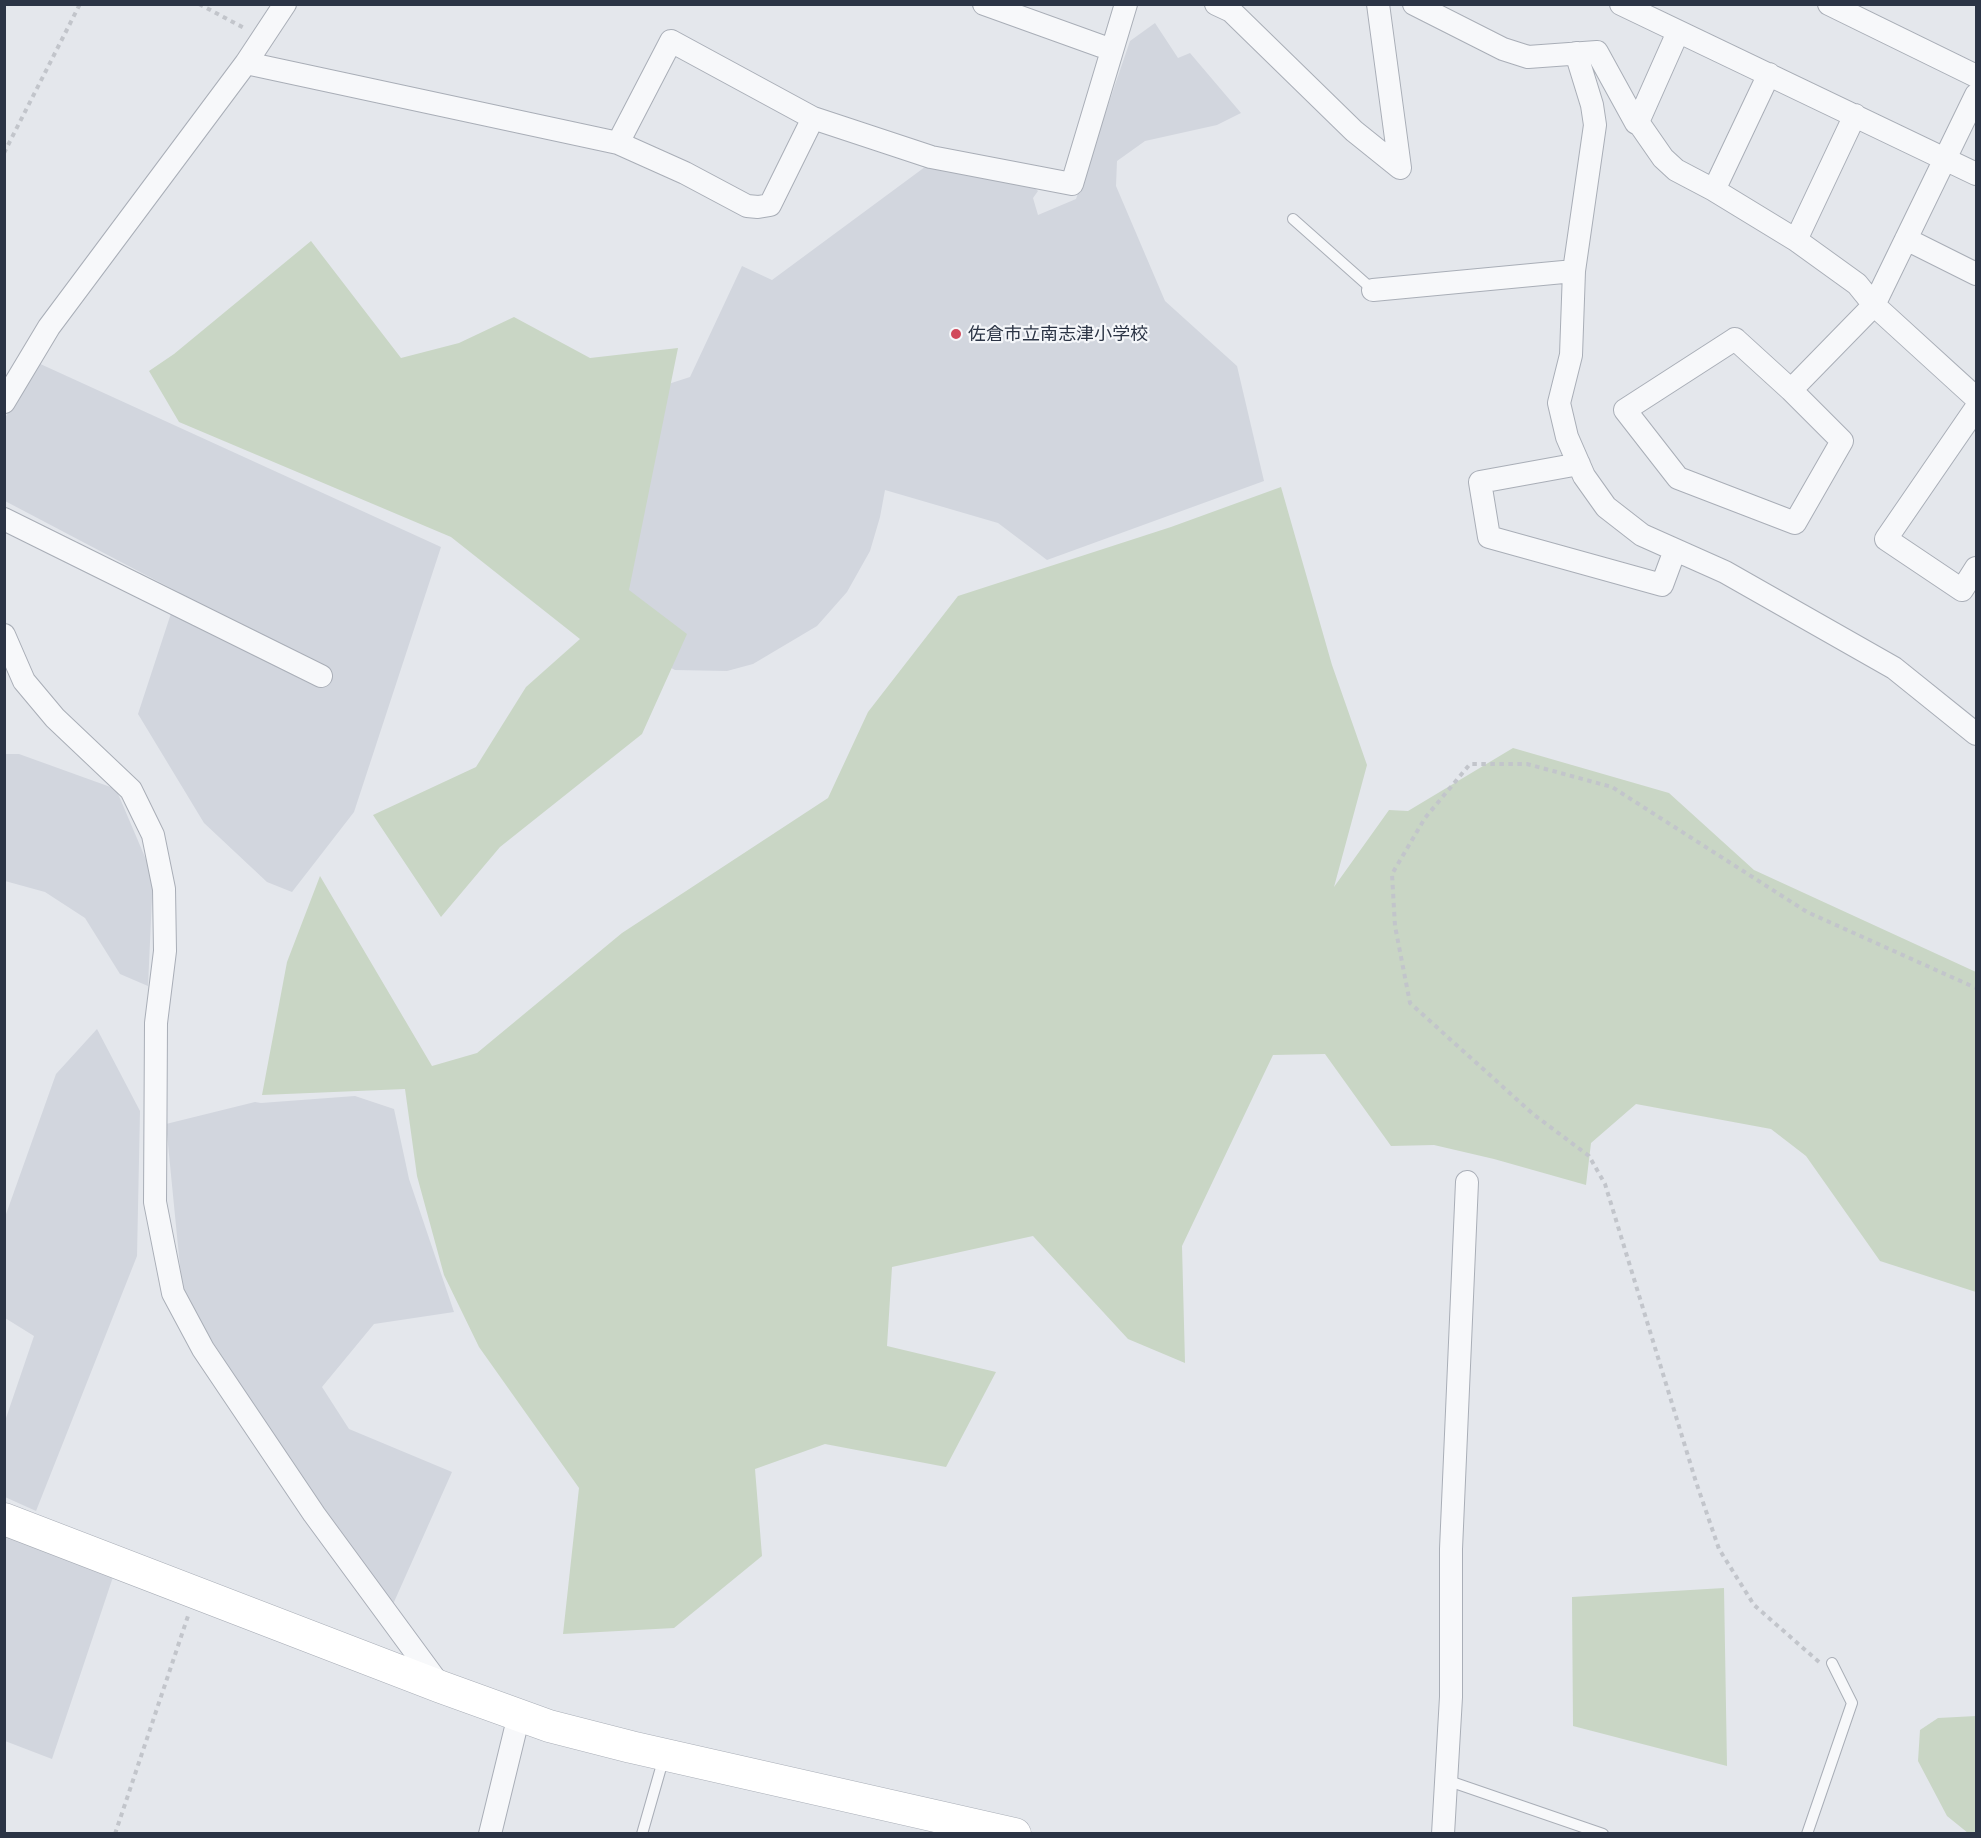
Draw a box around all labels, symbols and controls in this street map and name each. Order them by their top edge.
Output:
place label: 佐倉市立南志津小学校 [968,323,1148,345]
marker: 佐倉市立南志津小学校 [949,327,963,341]

